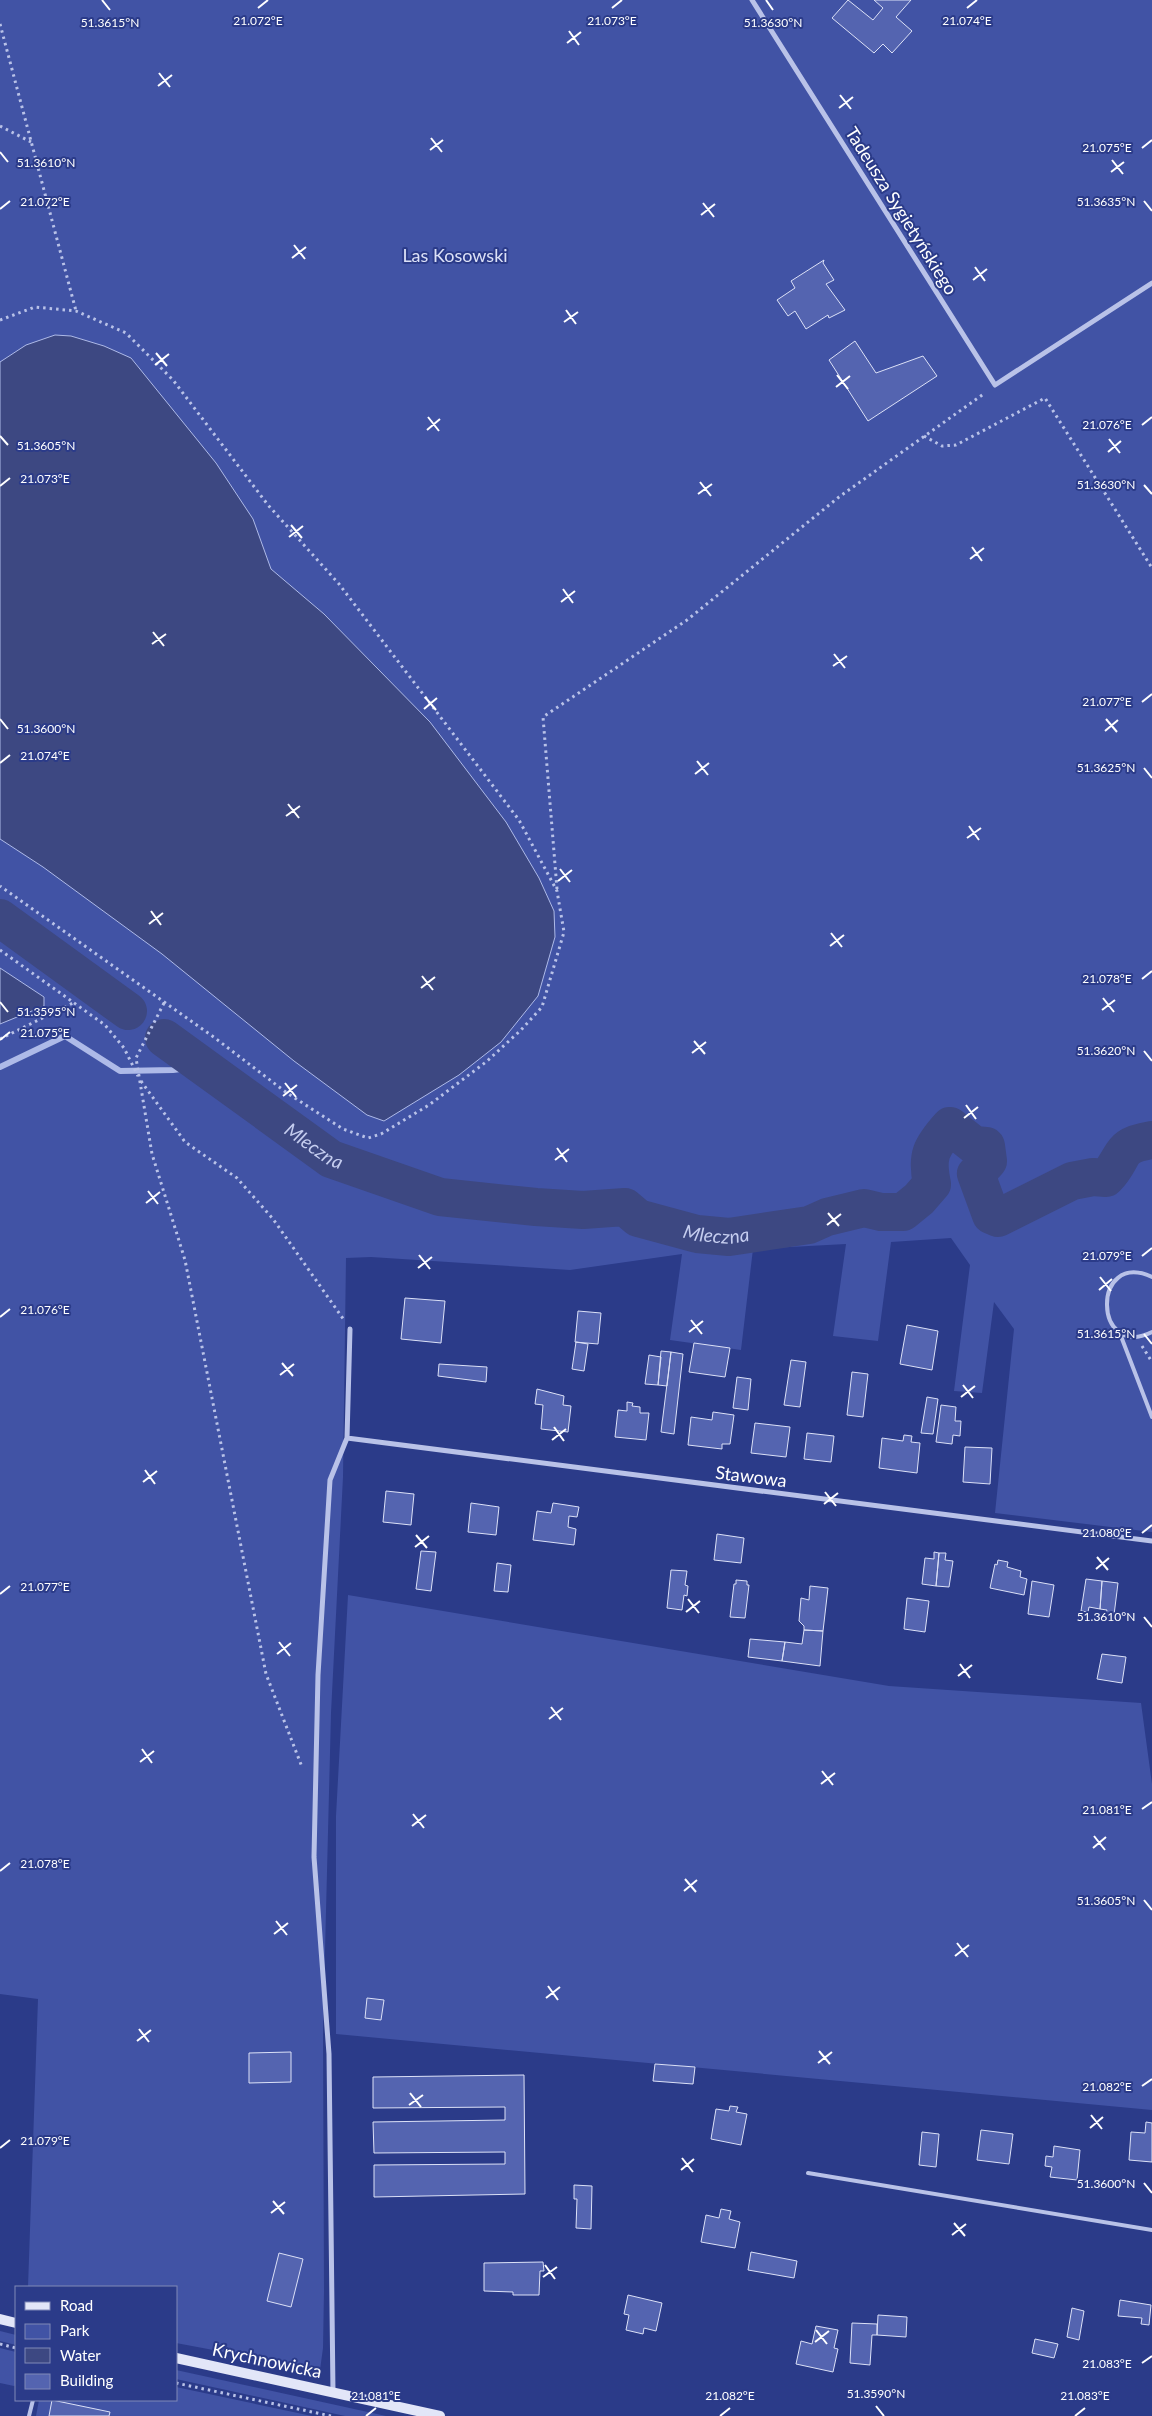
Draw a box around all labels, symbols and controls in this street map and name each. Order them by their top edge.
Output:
text: 21.072°E [233,13,283,28]
text: 21.073°E [587,13,637,28]
text: 21.074°E [942,13,992,28]
text: 51.3615°N [81,15,139,30]
text: 51.3630°N [744,15,802,30]
street label: Tadeusza Sygietyńskiego [841,122,963,299]
text: 21.075°E [1082,140,1132,155]
text: 51.3610°N [17,155,75,170]
text: 21.072°E [20,194,70,209]
text: 51.3635°N [1077,194,1135,209]
park label: Las Kosowski [402,244,508,266]
text: 21.076°E [1082,417,1132,432]
text: 51.3605°N [17,438,75,453]
text: 21.073°E [20,471,70,486]
text: 51.3630°N [1077,477,1135,492]
text: 21.077°E [1082,694,1132,709]
text: 51.3600°N [17,721,75,736]
text: 21.074°E [20,748,70,763]
text: 51.3625°N [1077,760,1135,775]
text: 21.078°E [1082,971,1132,986]
text: 51.3595°N [17,1004,75,1019]
text: 21.075°E [20,1025,70,1040]
text: 51.3620°N [1077,1043,1135,1058]
water label: Mleczna [281,1117,346,1173]
water label: Mleczna [681,1219,751,1248]
text: 21.079°E [1082,1248,1132,1263]
text: 21.076°E [20,1302,70,1317]
text: 51.3615°N [1077,1326,1135,1341]
street label: Stawowa [714,1461,788,1491]
text: 21.080°E [1082,1525,1132,1540]
text: 21.077°E [20,1579,70,1594]
text: 51.3610°N [1077,1609,1135,1624]
text: 21.081°E [1082,1802,1132,1817]
text: 21.078°E [20,1856,70,1871]
text: 51.3605°N [1077,1893,1135,1908]
text: 21.082°E [1082,2079,1132,2094]
text: 21.079°E [20,2133,70,2148]
text: 51.3600°N [1077,2176,1135,2191]
legend [15,2286,178,2401]
text: Road [60,2296,93,2314]
text: Park [60,2321,90,2339]
street label: Krychnowicka [210,2338,324,2382]
text: Water [60,2346,101,2364]
text: 21.083°E [1082,2356,1132,2371]
text: Building [60,2371,113,2389]
text: 51.3590°N [847,2386,905,2401]
text: 21.081°E [351,2388,401,2403]
text: 21.082°E [705,2388,755,2403]
text: 21.083°E [1060,2388,1110,2403]

